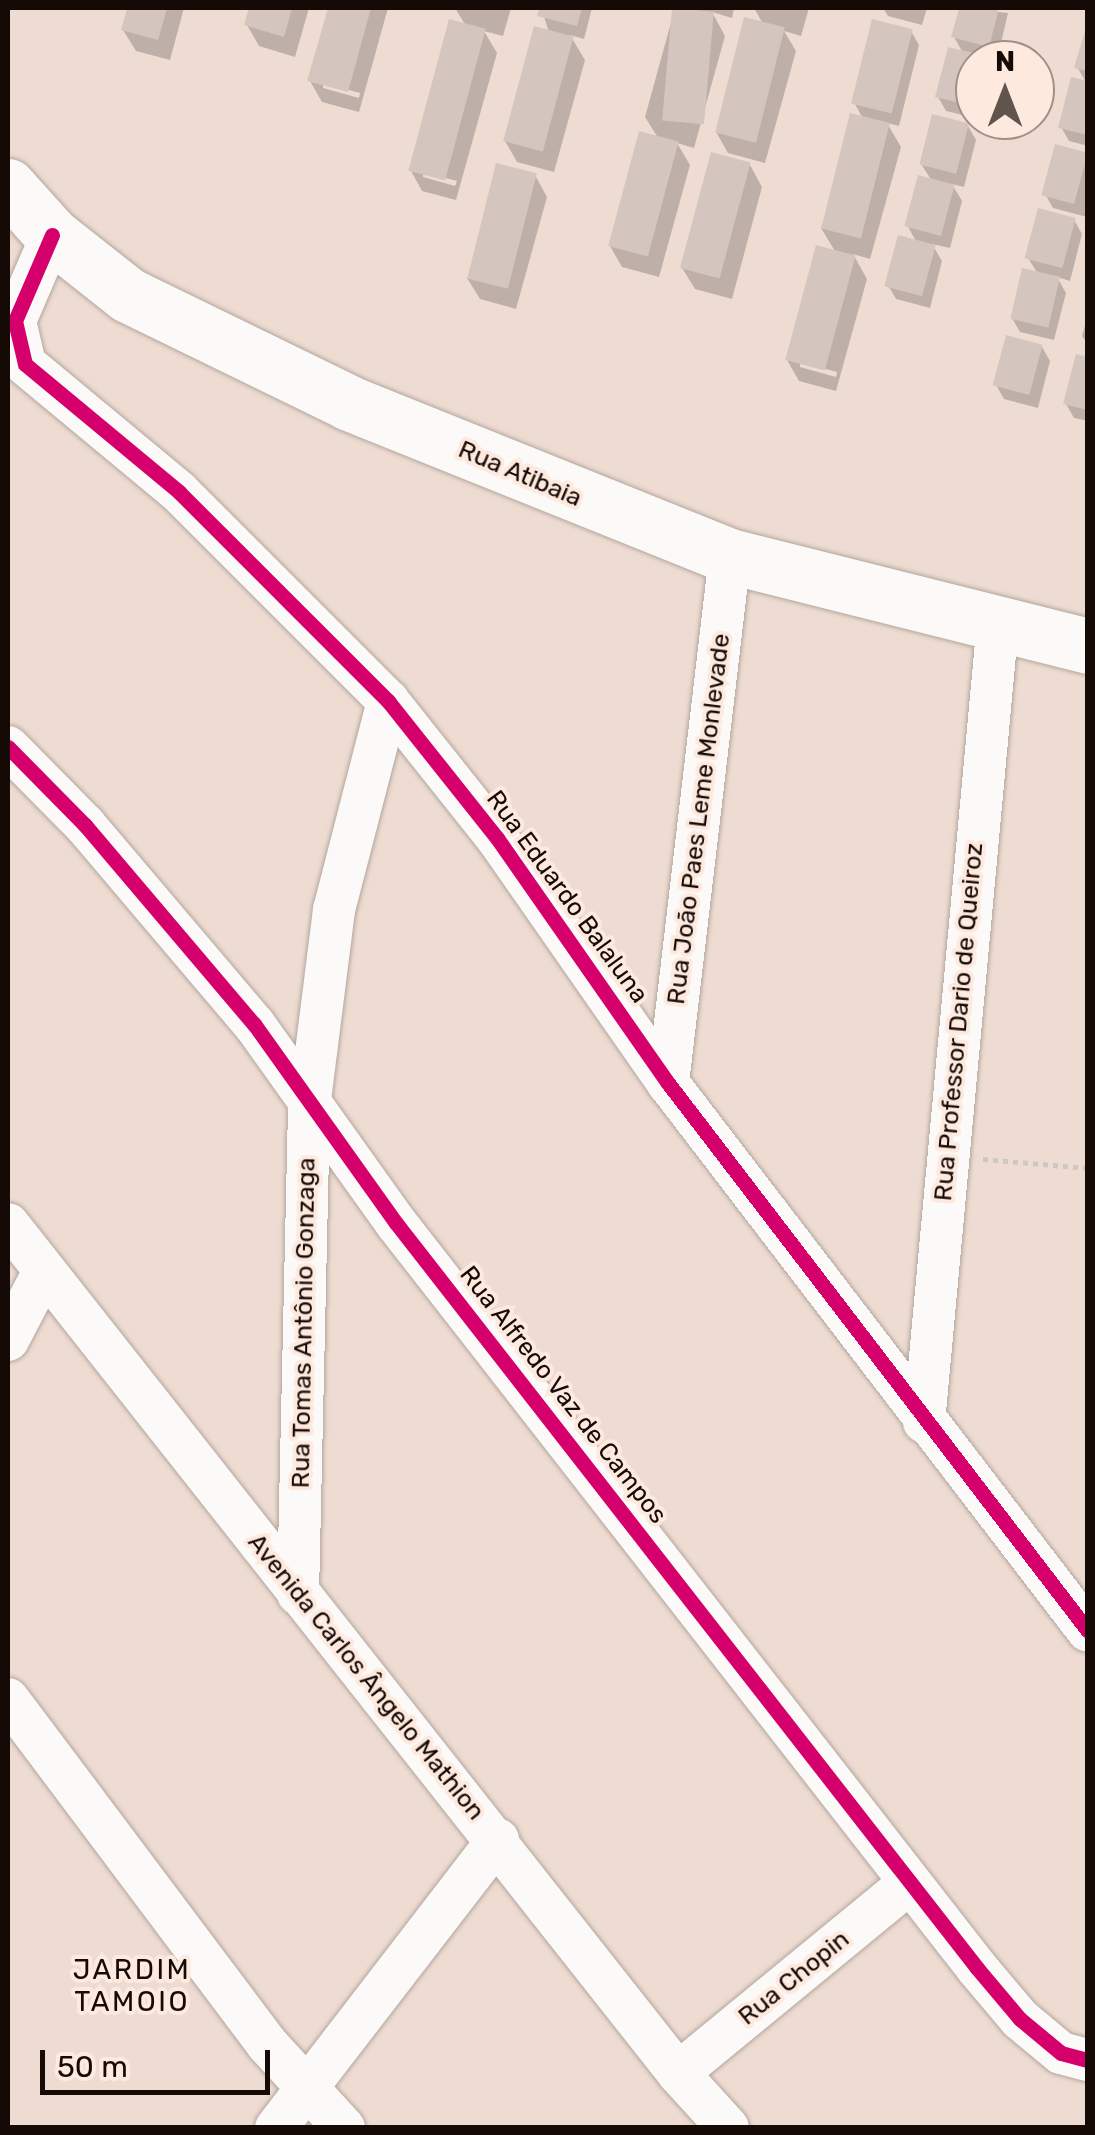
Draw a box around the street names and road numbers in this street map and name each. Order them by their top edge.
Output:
street label: Rua Atibaia [453,434,587,514]
street label: Rua João Paes Leme Monlevade [661,632,737,1006]
street label: Rua Eduardo Balaluna [480,785,654,1009]
street label: Rua Professor Dario de Queiroz [928,841,990,1203]
street label: Rua Tomas Antônio Gonzaga [286,1157,322,1489]
street label: Rua Alfredo Vaz de Campos [453,1260,673,1530]
street label: Avenida Carlos Ângelo Mathion [241,1528,491,1826]
street label: Rua Chopin [733,1924,855,2032]

